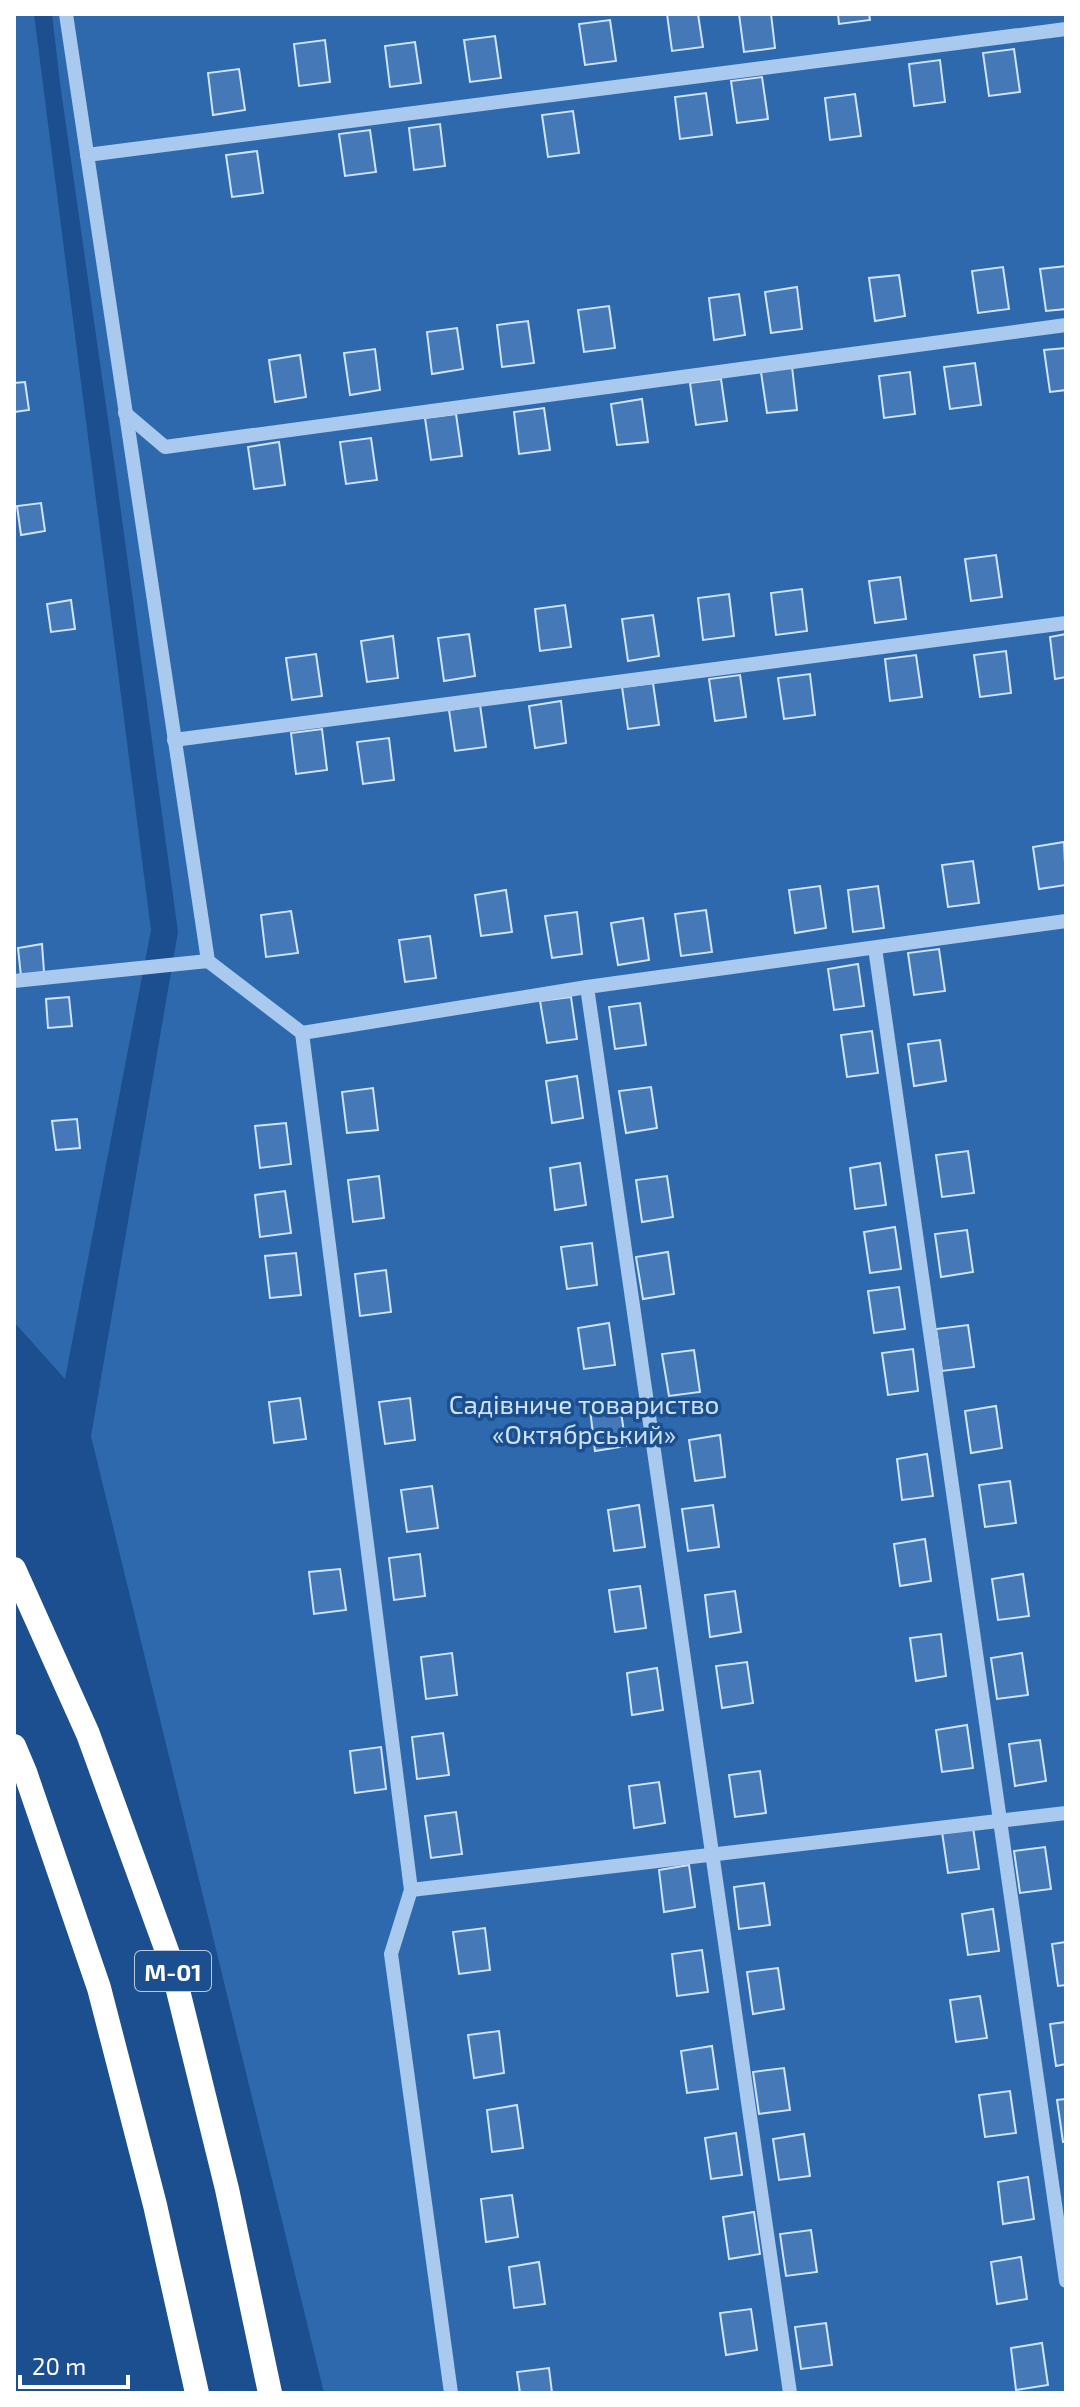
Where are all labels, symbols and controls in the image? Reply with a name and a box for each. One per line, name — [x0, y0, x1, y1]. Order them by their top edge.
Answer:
park label: Садівниче товариство «Октябрський» — [449, 1388, 719, 1449]
road number: М-01 — [135, 1951, 211, 1991]
scale bar — [20, 2339, 128, 2389]
text: 20 m — [32, 2351, 86, 2380]

